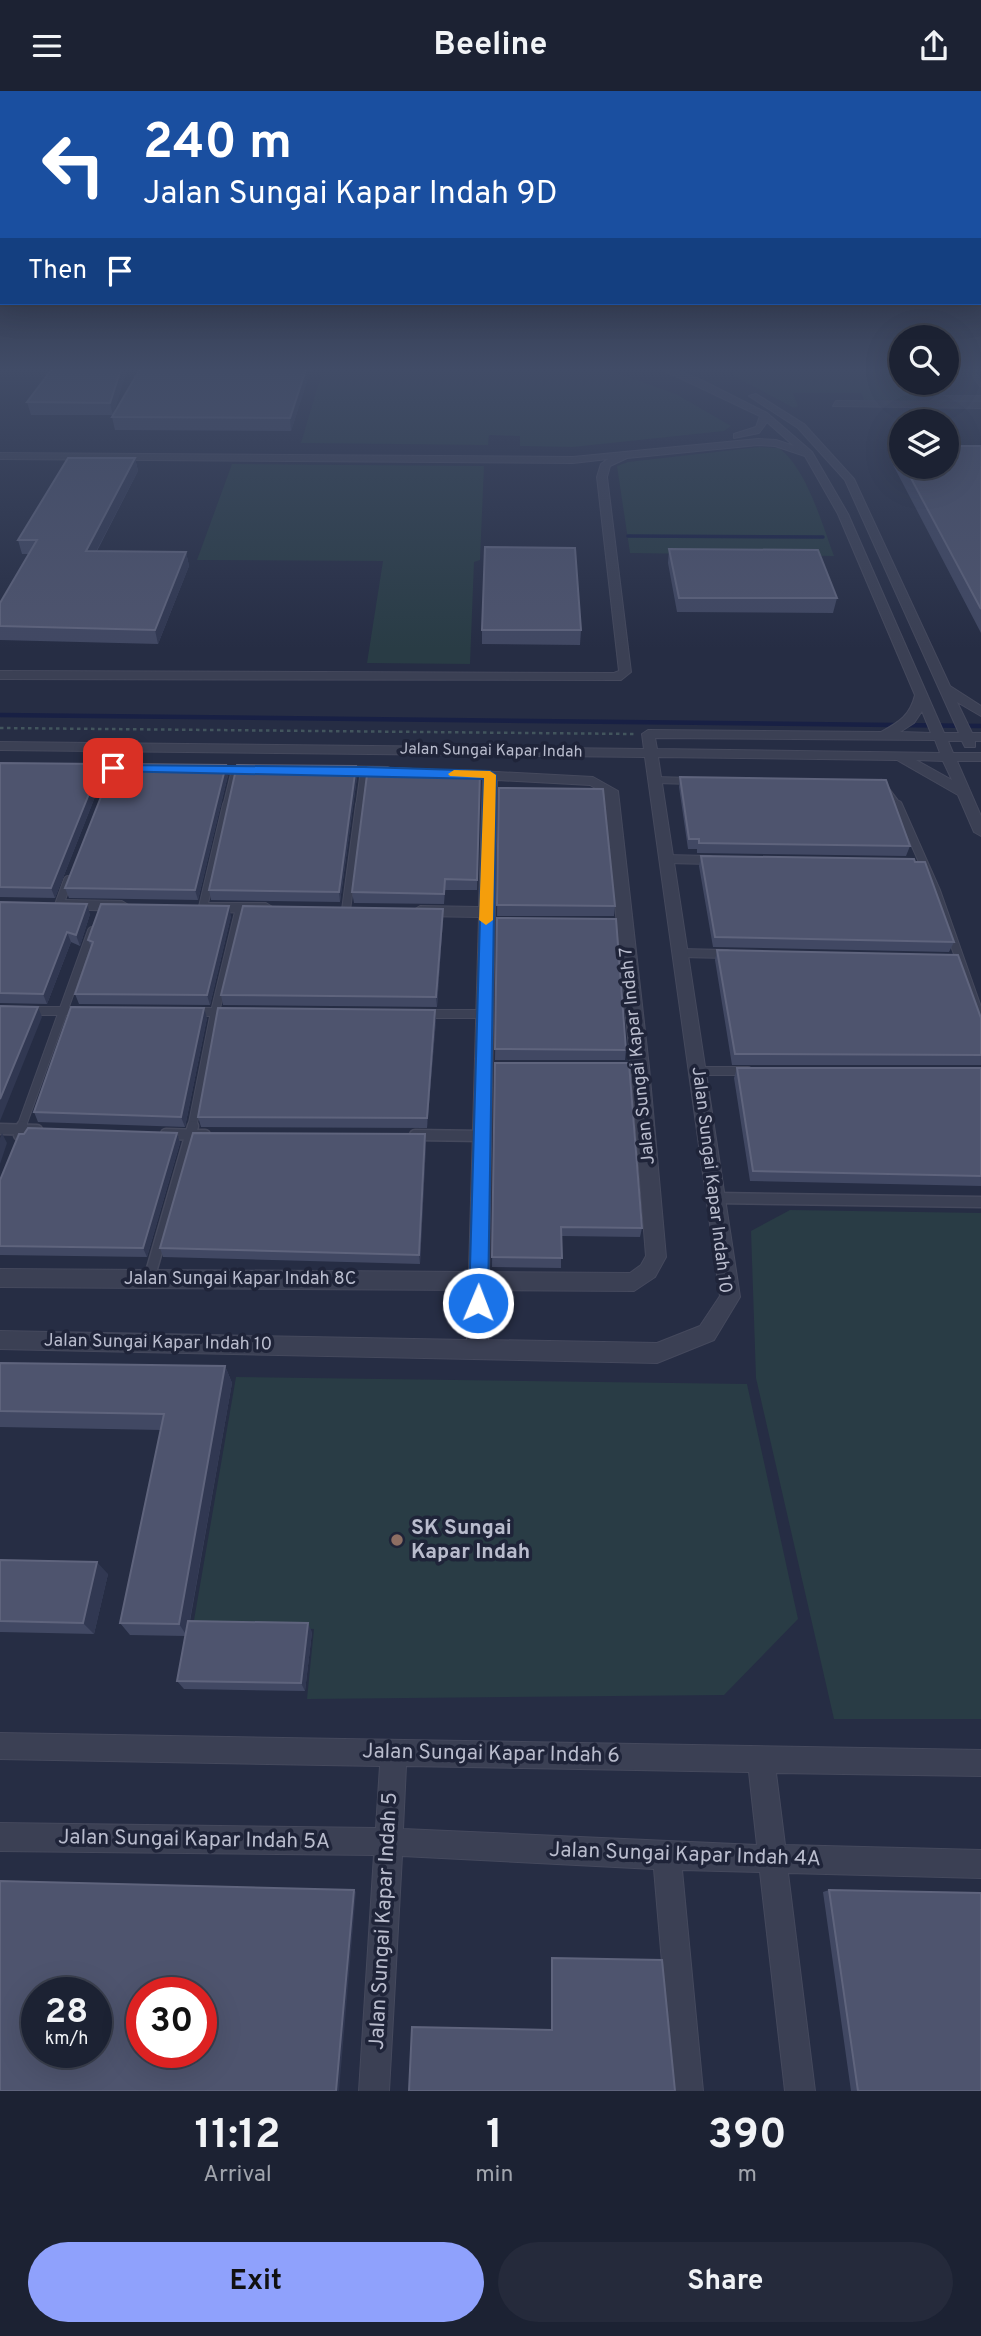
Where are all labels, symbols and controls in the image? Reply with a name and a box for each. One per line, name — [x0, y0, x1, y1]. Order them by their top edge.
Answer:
text: Beeline — [434, 26, 547, 66]
icon: menu — [28, 27, 66, 65]
icon: share — [915, 27, 953, 65]
text: 240 m — [143, 114, 292, 176]
icon: left — [28, 119, 119, 210]
text: Jalan Sungai Kapar Indah 9D — [143, 175, 558, 215]
icon: arrive — [101, 252, 139, 290]
text: Then — [28, 255, 87, 288]
map controls — [889, 325, 959, 479]
button: search — [889, 325, 959, 395]
button: layers — [889, 409, 959, 479]
pin — [83, 738, 143, 798]
street label: Jalan Sungai Kapar Indah — [399, 739, 583, 763]
icon: arrive — [94, 749, 132, 787]
street label: Jalan Sungai Kapar Indah 7 — [615, 946, 661, 1166]
street label: Jalan Sungai Kapar Indah 10 — [686, 1065, 736, 1295]
position arrow — [441, 1266, 515, 1340]
street label: Jalan Sungai Kapar Indah 8C — [124, 1268, 356, 1291]
street label: Jalan Sungai Kapar Indah 10 — [44, 1330, 272, 1356]
place label: SK Sungai Kapar Indah — [411, 1515, 530, 1566]
marker: SK Sungai Kapar Indah — [389, 1532, 405, 1548]
street label: Jalan Sungai Kapar Indah 6 — [362, 1738, 620, 1770]
street label: Jalan Sungai Kapar Indah 5 — [364, 1791, 404, 2051]
street label: Jalan Sungai Kapar Indah 5A — [58, 1824, 330, 1856]
street label: Jalan Sungai Kapar Indah 4A — [549, 1837, 821, 1873]
speed limit sign: 30 — [126, 1977, 217, 2068]
text: 28 — [45, 1991, 88, 2035]
text: km/h — [45, 2028, 88, 2051]
text: 11:12 — [194, 2110, 281, 2163]
text: 1 — [486, 2110, 503, 2163]
text: 390 — [708, 2110, 787, 2163]
text: Arrival — [203, 2161, 272, 2190]
text: min — [475, 2161, 513, 2190]
text: m — [737, 2161, 757, 2190]
button: Exit — [28, 2242, 484, 2322]
button: Share — [498, 2242, 953, 2322]

